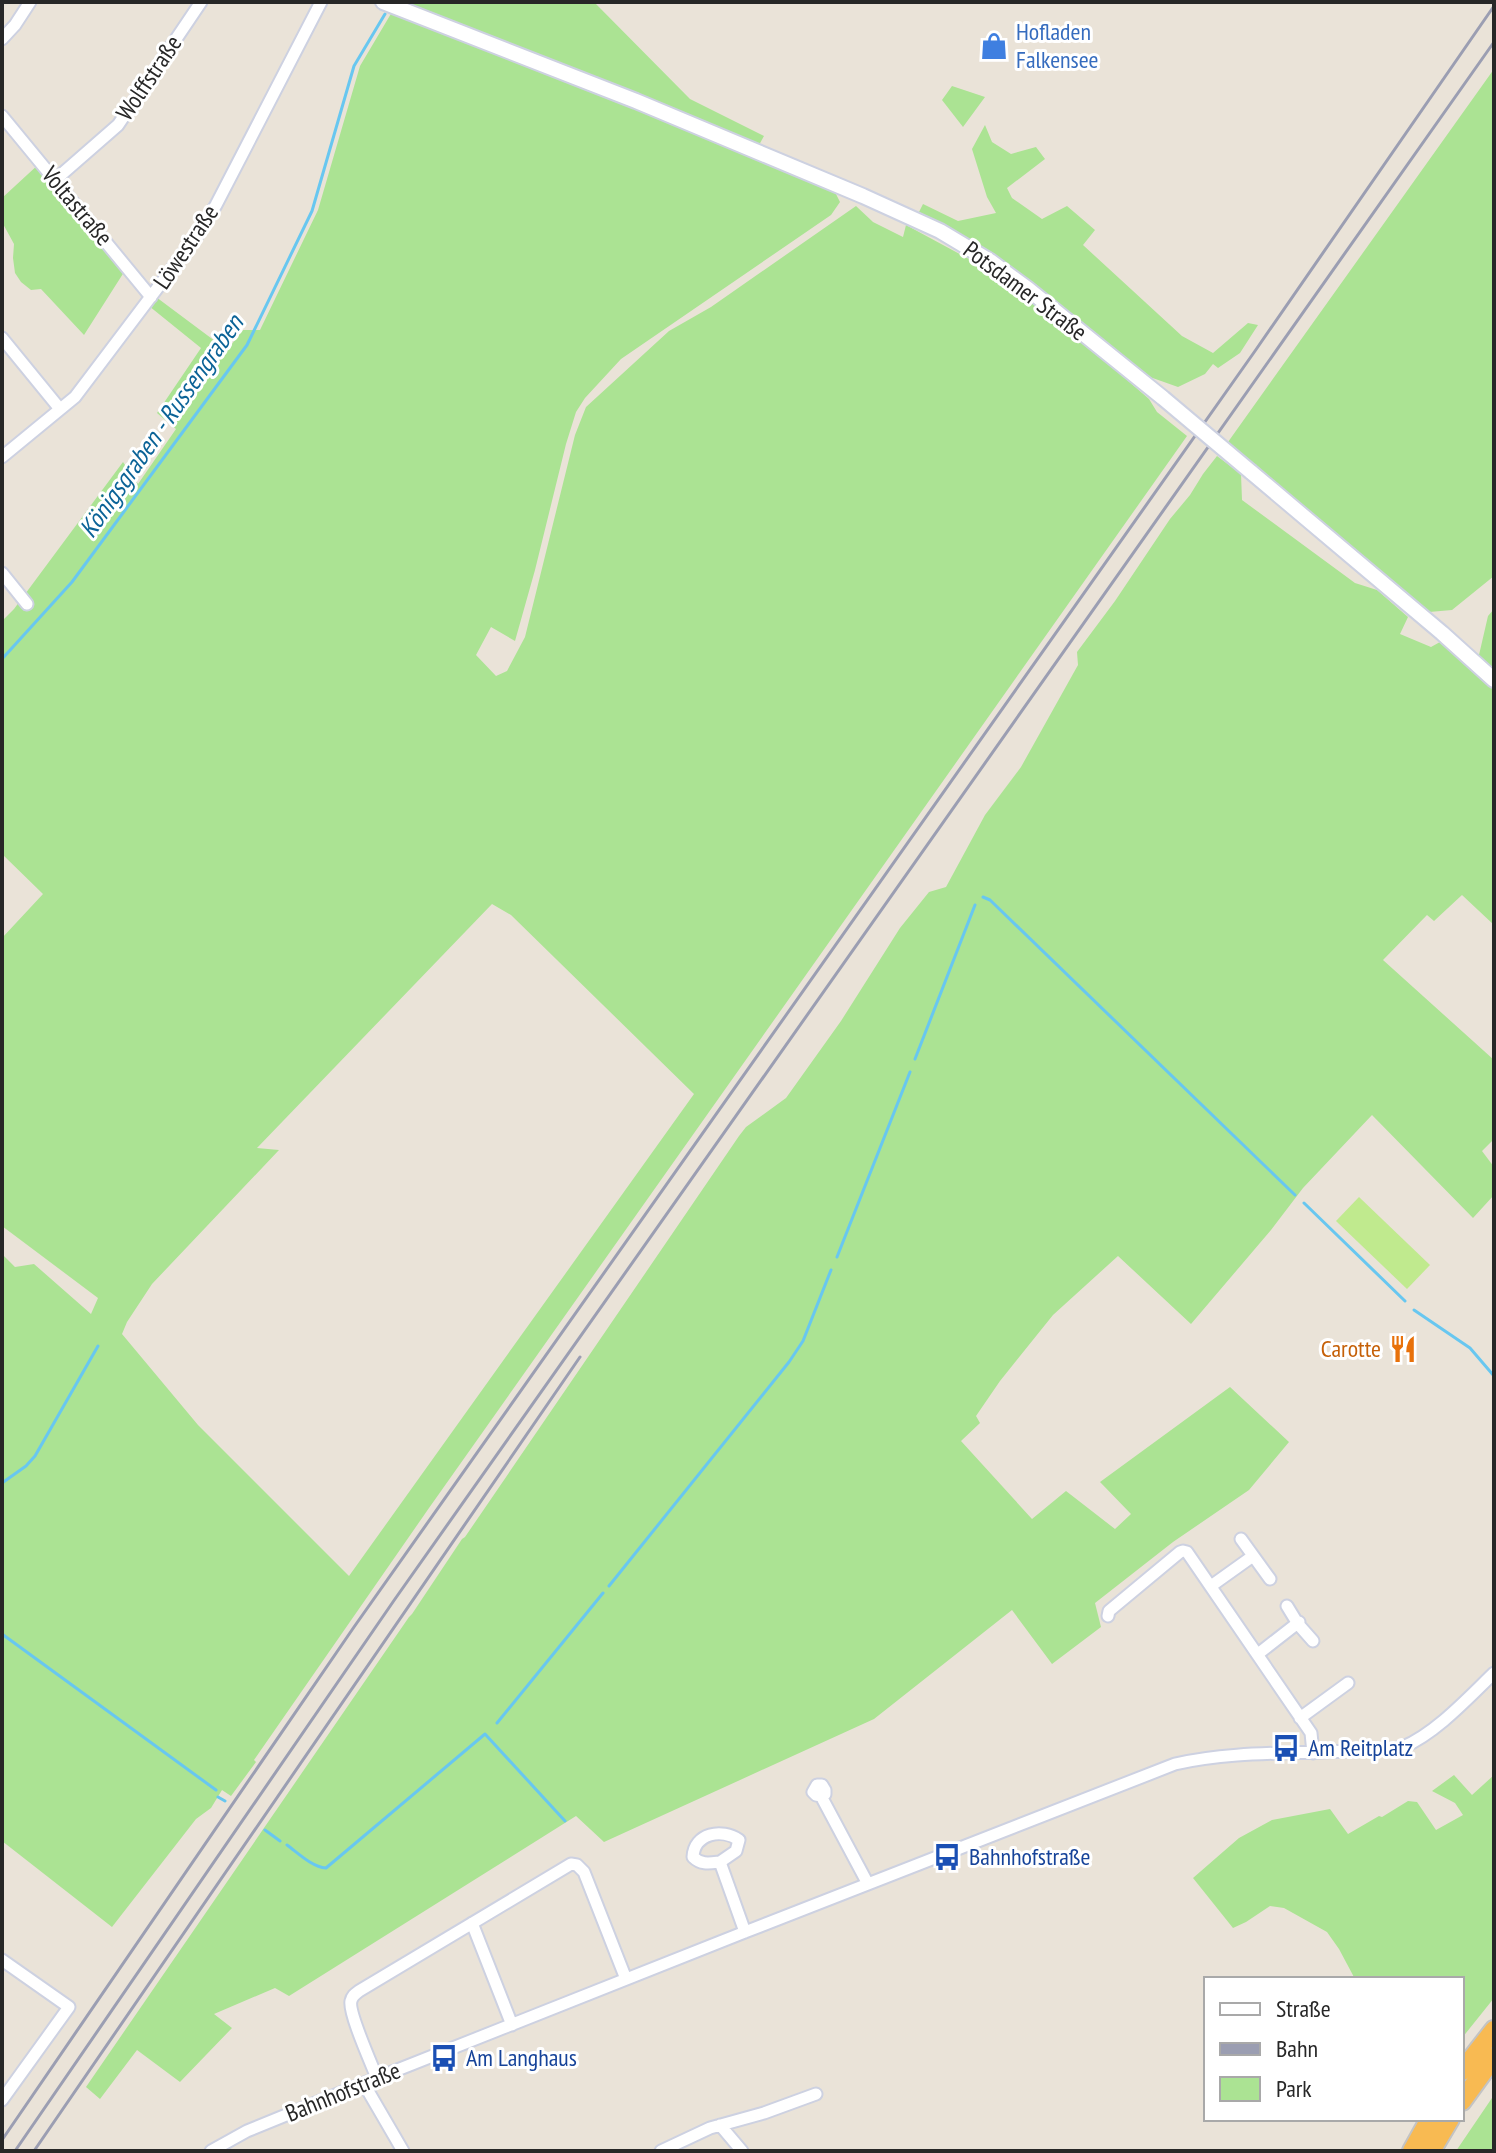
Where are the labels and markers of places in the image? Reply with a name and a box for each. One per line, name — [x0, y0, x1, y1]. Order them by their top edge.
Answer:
place label: Hofladen Falkensee — [1016, 16, 1098, 75]
shop icon: Hofladen Falkensee — [979, 31, 1009, 61]
place label: Carotte — [1321, 1333, 1381, 1364]
restaurant icon: Carotte — [1388, 1334, 1418, 1364]
place label: Am Reitplatz — [1308, 1732, 1413, 1763]
bus stop icon: Am Reitplatz — [1271, 1733, 1301, 1763]
place label: Bahnhofstraße — [969, 1841, 1090, 1872]
bus stop icon: Bahnhofstraße — [932, 1842, 962, 1872]
place label: Am Langhaus — [466, 2042, 577, 2073]
bus stop icon: Am Langhaus — [429, 2043, 459, 2073]

